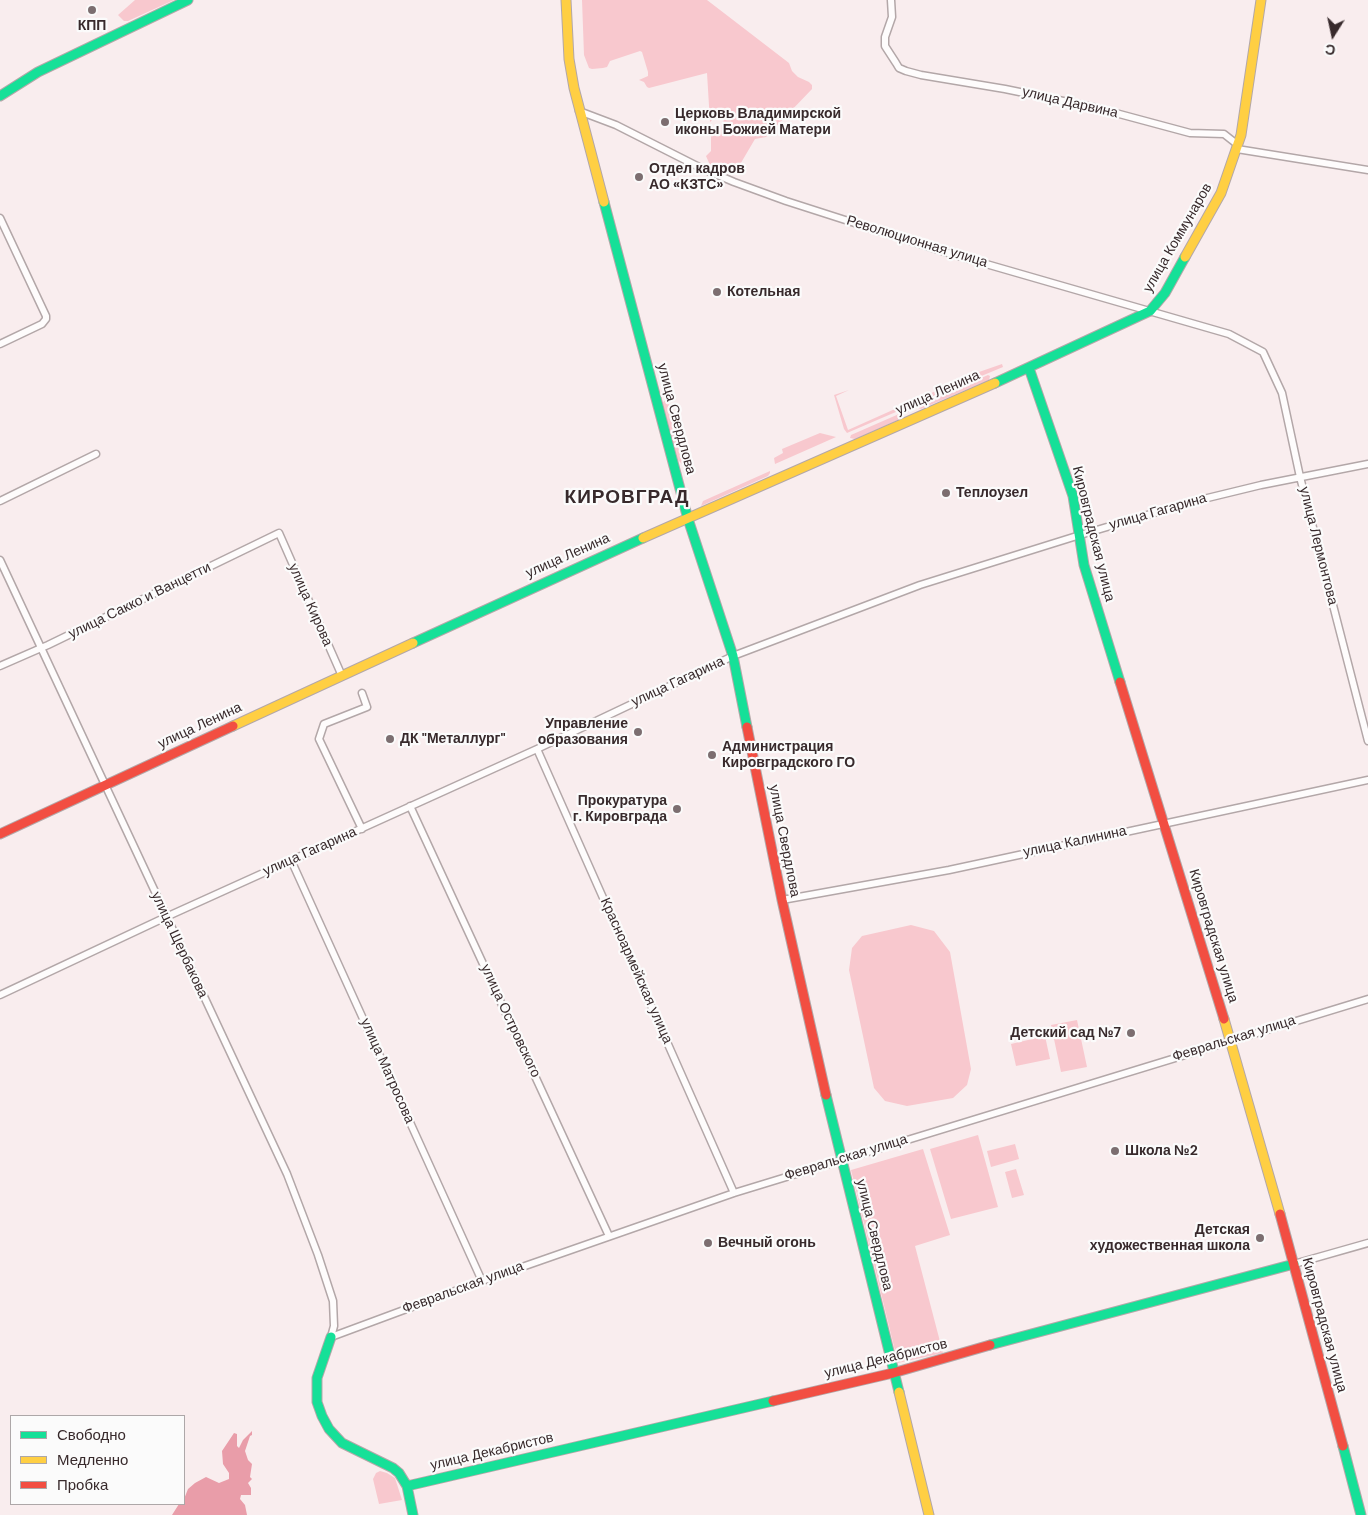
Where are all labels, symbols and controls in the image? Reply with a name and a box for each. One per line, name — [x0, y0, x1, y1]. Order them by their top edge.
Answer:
marker: КПП — [86, 4, 98, 16]
north arrow — [1308, 10, 1358, 60]
place label: КПП — [78, 18, 106, 34]
text: С — [1324, 40, 1337, 60]
street label: улица Дарвина — [1020, 84, 1120, 122]
place label: Церковь Владимирской иконы Божией Матери — [675, 106, 841, 138]
marker: Церковь Владимирской иконы Божией Матери — [659, 116, 671, 128]
place label: Отдел кадров АО «КЗТС» — [649, 161, 745, 193]
marker: Отдел кадров АО «КЗТС» — [633, 171, 645, 183]
street label: улица Коммунаров — [1140, 181, 1216, 295]
street label: Революционная улица — [844, 213, 990, 271]
place label: Котельная — [727, 284, 800, 300]
marker: Котельная — [711, 286, 723, 298]
street label: улица Свердлова — [653, 362, 699, 476]
street label: улица Ленина — [893, 367, 983, 419]
street label: Кировградская улица — [1068, 465, 1118, 603]
place label: Теплоузел — [956, 485, 1028, 501]
street label: улица Лермонтова — [1295, 485, 1341, 607]
district label: КИРОВГРАД — [563, 487, 691, 509]
marker: Теплоузел — [940, 487, 952, 499]
street label: улица Гагарина — [1107, 490, 1209, 534]
street label: улица Ленина — [523, 530, 613, 582]
street label: улица Сакко и Ванцетти — [66, 559, 214, 643]
street label: улица Кирова — [284, 561, 336, 649]
street label: улица Гагарина — [629, 653, 727, 711]
street label: улица Ленина — [156, 699, 244, 753]
place label: Управление образования — [538, 716, 628, 749]
marker: Управление образования — [632, 726, 644, 738]
place label: ДК "Металлург" — [400, 731, 506, 747]
marker: ДК "Металлург" — [384, 733, 396, 745]
place label: Администрация Кировградского ГО — [722, 739, 855, 772]
marker: Администрация Кировградского ГО — [706, 749, 718, 761]
street label: улица Свердлова — [765, 783, 803, 899]
place label: Прокуратура г. Кировграда — [573, 793, 667, 826]
marker: Прокуратура г. Кировграда — [671, 803, 683, 815]
street label: улица Калинина — [1022, 823, 1128, 861]
street label: улица Гагарина — [261, 824, 359, 880]
street label: Кировградская улица — [1185, 867, 1241, 1005]
street label: улица Щербакова — [147, 889, 211, 1001]
street label: Красноармейская улица — [596, 895, 676, 1047]
street label: улица Островского — [476, 962, 544, 1080]
street label: Февральская улица — [1170, 1012, 1298, 1066]
street label: улица Матросова — [356, 1016, 418, 1126]
place label: Детский сад №7 — [1010, 1025, 1121, 1041]
marker: Детский сад №7 — [1125, 1027, 1137, 1039]
street label: Февральская улица — [782, 1131, 910, 1185]
place label: Школа №2 — [1125, 1143, 1198, 1159]
marker: Школа №2 — [1109, 1145, 1121, 1157]
street label: улица Свердлова — [852, 1178, 896, 1292]
place label: Детская художественная школа — [1090, 1222, 1250, 1254]
marker: Детская художественная школа — [1254, 1232, 1266, 1244]
place label: Вечный огонь — [718, 1235, 816, 1251]
marker: Вечный огонь — [702, 1237, 714, 1249]
street label: Кировградская улица — [1298, 1256, 1350, 1394]
street label: Февральская улица — [400, 1258, 526, 1318]
street label: улица Декабристов — [823, 1336, 949, 1382]
legend — [10, 1415, 185, 1505]
text: Свободно — [57, 1425, 126, 1445]
street label: улица Декабристов — [429, 1430, 555, 1474]
text: Медленно — [57, 1450, 128, 1470]
text: Пробка — [57, 1475, 108, 1495]

